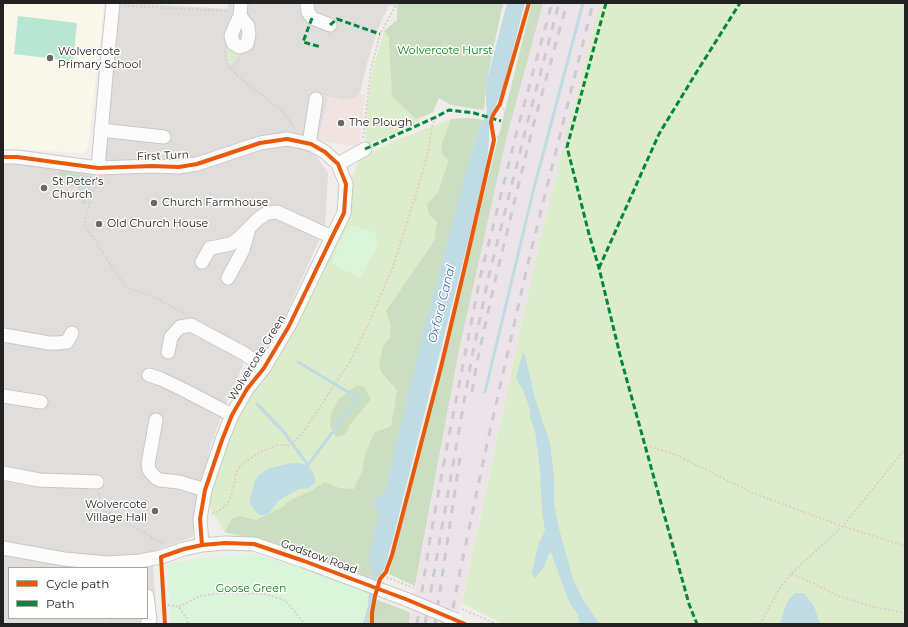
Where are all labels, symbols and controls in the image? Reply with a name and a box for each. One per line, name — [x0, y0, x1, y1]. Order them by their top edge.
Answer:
park label: Wolvercote Hurst — [397, 44, 493, 58]
place label: Wolvercote Primary School — [58, 45, 141, 71]
marker: Wolvercote Primary School — [45, 53, 55, 63]
place label: The Plough — [349, 116, 412, 130]
marker: The Plough — [336, 118, 346, 128]
street label: First Turn — [137, 148, 189, 164]
place label: St Peter's Church — [52, 175, 103, 201]
marker: St Peter's Church — [39, 183, 49, 193]
place label: Church Farmhouse — [162, 196, 268, 210]
marker: Church Farmhouse — [149, 198, 159, 208]
place label: Old Church House — [107, 217, 208, 231]
marker: Old Church House — [94, 219, 104, 229]
water label: Oxford Canal — [425, 264, 459, 344]
street label: Wolvercote Green — [225, 313, 289, 403]
place label: Wolvercote Village Hall — [85, 498, 147, 524]
marker: Wolvercote Village Hall — [150, 506, 160, 516]
street label: Godstow Road — [279, 537, 359, 577]
legend — [8, 567, 148, 619]
text: Cycle path — [46, 576, 109, 591]
park label: Goose Green — [216, 582, 286, 596]
text: Path — [46, 596, 75, 611]

